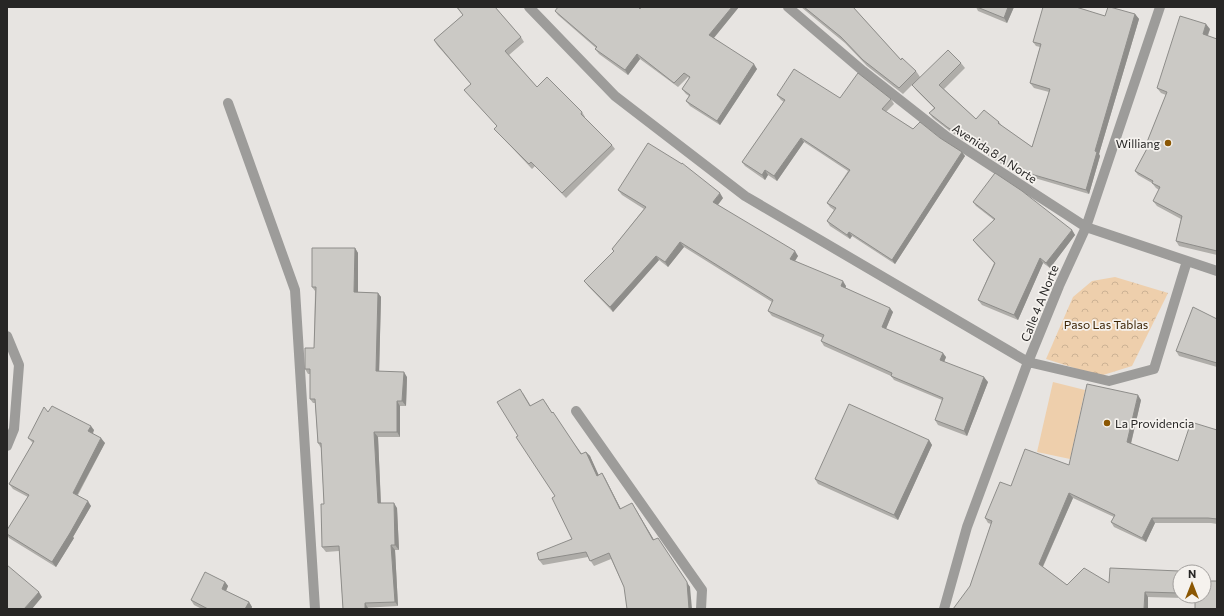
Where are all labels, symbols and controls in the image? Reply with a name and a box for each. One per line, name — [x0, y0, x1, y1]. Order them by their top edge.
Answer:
street label: Avenida 8 A Norte — [950, 120, 1040, 186]
place label: Williang — [1116, 136, 1160, 150]
marker: Williang — [1163, 138, 1173, 148]
street label: Calle 4 A Norte — [1017, 263, 1061, 343]
park label: Paso Las Tablas — [1064, 317, 1148, 331]
place label: La Providencia — [1115, 416, 1194, 430]
marker: La Providencia — [1102, 418, 1112, 428]
north arrow — [1172, 564, 1212, 604]
text: N — [1188, 567, 1196, 580]

